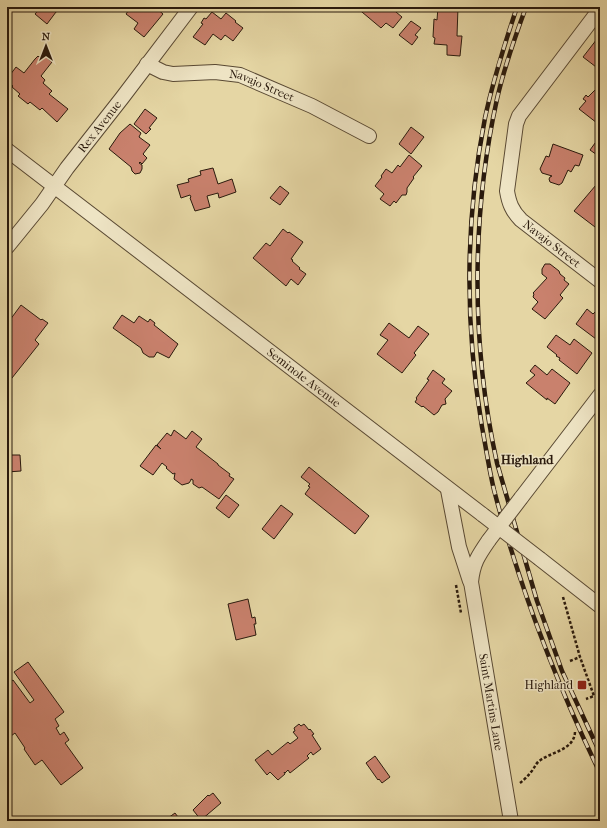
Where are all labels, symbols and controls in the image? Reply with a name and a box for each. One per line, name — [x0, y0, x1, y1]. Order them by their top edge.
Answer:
north arrow — [26, 26, 66, 66]
text: N — [42, 30, 51, 43]
street label: Navajo Street — [228, 67, 297, 105]
street label: Rex Avenue — [75, 98, 124, 155]
street label: Navajo Street — [520, 217, 584, 271]
street label: Seminole Avenue — [264, 345, 343, 410]
district label: Highland — [501, 452, 554, 468]
street label: Saint Martins Lane — [476, 652, 506, 752]
place label: Highland — [525, 678, 573, 692]
marker: Highland — [576, 679, 588, 691]

